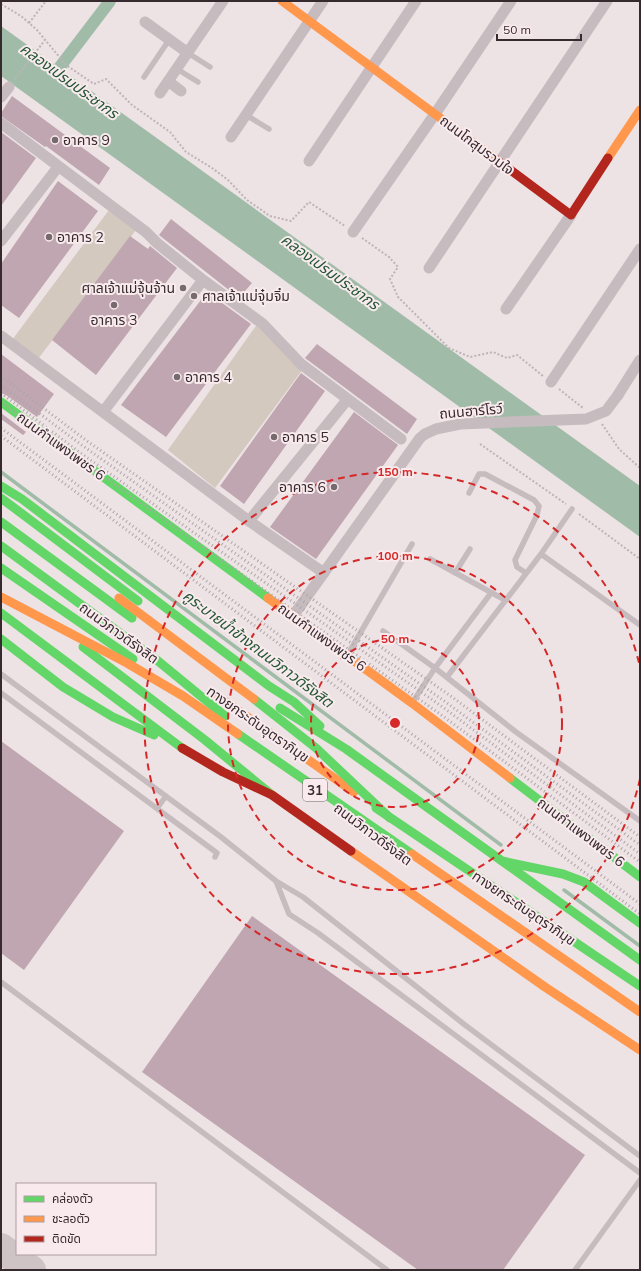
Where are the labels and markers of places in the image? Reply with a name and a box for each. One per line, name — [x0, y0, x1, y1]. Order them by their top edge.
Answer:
place label: อาคาร 9 — [63, 131, 110, 149]
marker: อาคาร 9 — [50, 135, 60, 145]
place label: อาคาร 2 — [57, 228, 104, 246]
marker: อาคาร 2 — [44, 232, 54, 242]
place label: ศาลเจ้าแม่จุ้นจ้าน — [81, 279, 175, 297]
marker: ศาลเจ้าแม่จุ้นจ้าน — [178, 283, 188, 293]
place label: ศาลเจ้าแม่จุ๋มจิ๋ม — [202, 287, 290, 305]
marker: ศาลเจ้าแม่จุ๋มจิ๋ม — [189, 291, 199, 301]
marker: อาคาร 3 — [109, 300, 119, 310]
place label: อาคาร 3 — [91, 311, 137, 329]
place label: อาคาร 4 — [185, 368, 232, 386]
marker: อาคาร 4 — [172, 372, 182, 382]
place label: อาคาร 5 — [282, 428, 329, 446]
marker: อาคาร 5 — [269, 432, 279, 442]
place label: อาคาร 6 — [279, 478, 326, 496]
marker: อาคาร 6 — [329, 482, 339, 492]
centre of rings — [388, 716, 402, 730]

